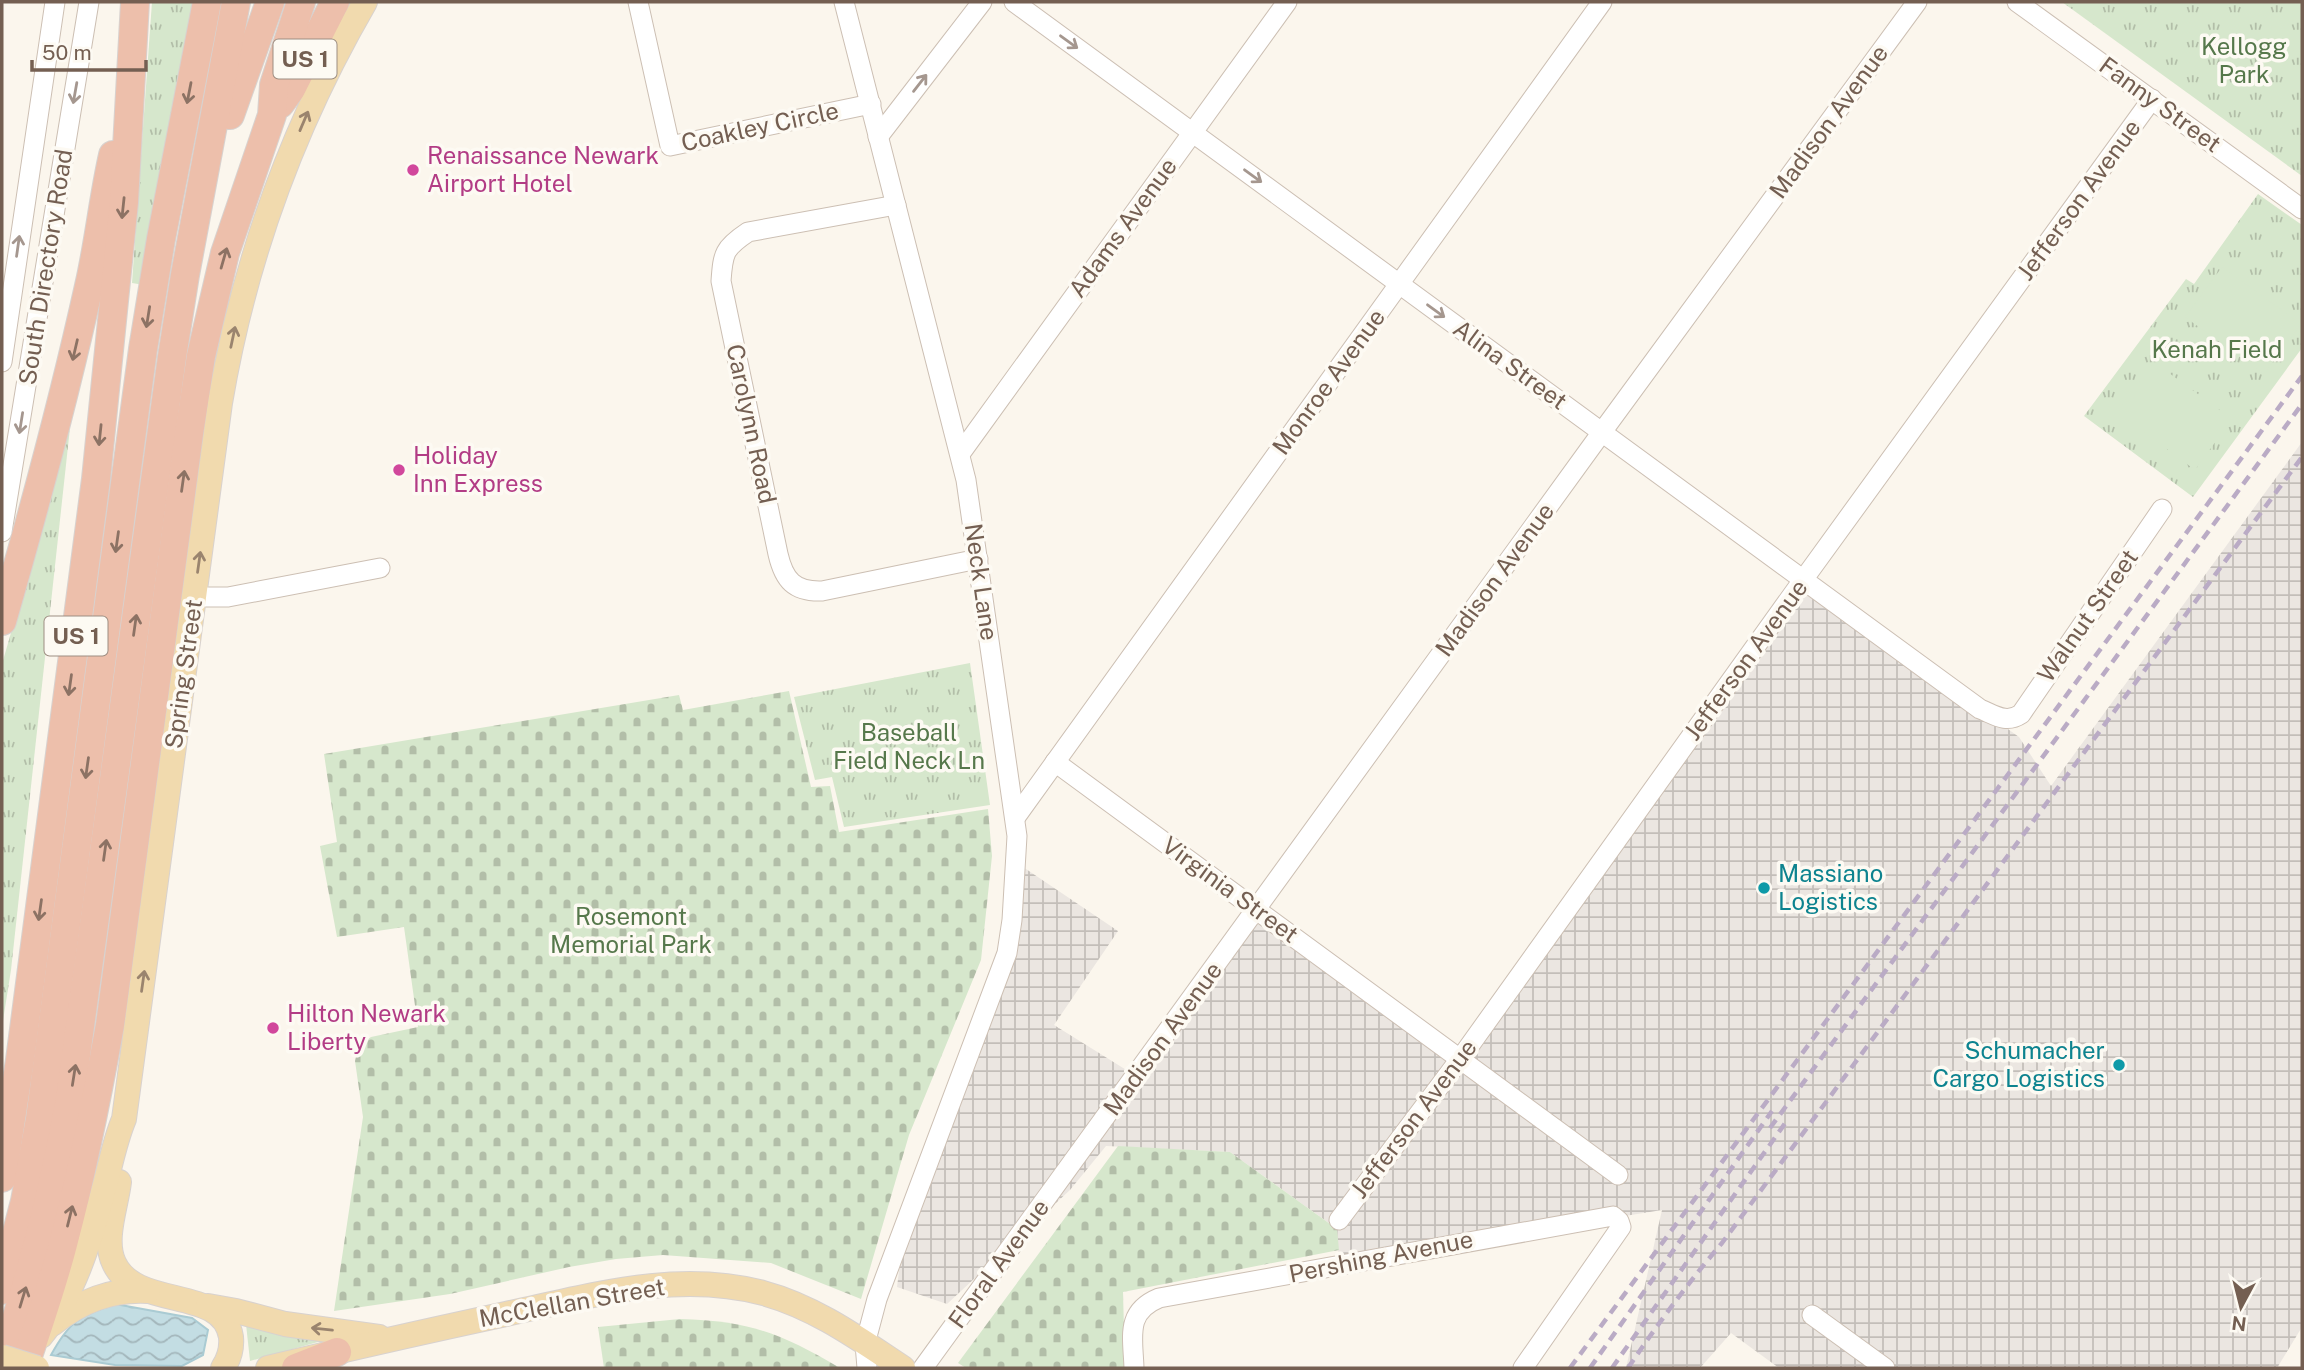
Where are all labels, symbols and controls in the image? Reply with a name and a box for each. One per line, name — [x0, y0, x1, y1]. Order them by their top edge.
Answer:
scale bar — [32, 28, 145, 72]
park label: Kellogg Park — [2201, 32, 2287, 88]
one-way arrow — [1059, 35, 1078, 49]
street label: Madison Avenue — [1763, 39, 1893, 204]
text: 50 m — [42, 40, 92, 65]
road number: US 1 — [274, 40, 336, 78]
street label: Fanny Street — [2094, 51, 2227, 158]
one-way arrow — [912, 74, 927, 92]
one-way arrow — [68, 81, 81, 104]
one-way arrow — [182, 81, 195, 104]
street label: Coakley Circle — [678, 96, 841, 156]
one-way arrow — [298, 111, 311, 132]
street label: Jefferson Avenue — [2011, 114, 2146, 285]
place label: Renaissance Newark Airport Hotel — [427, 141, 659, 197]
street label: South Directory Road — [13, 147, 77, 387]
street label: Adams Avenue — [1062, 152, 1182, 302]
marker: Renaissance Newark Airport Hotel — [405, 162, 421, 178]
one-way arrow — [1243, 169, 1262, 184]
one-way arrow — [116, 197, 129, 219]
one-way arrow — [12, 235, 25, 258]
one-way arrow — [219, 247, 232, 269]
street label: Monroe Avenue — [1266, 303, 1390, 460]
one-way arrow — [1426, 304, 1445, 318]
one-way arrow — [141, 305, 154, 328]
street label: Alina Street — [1448, 314, 1573, 415]
one-way arrow — [226, 326, 240, 349]
park label: Kenah Field — [2152, 335, 2282, 363]
one-way arrow — [68, 338, 81, 361]
street label: Carolynn Road — [721, 341, 783, 506]
one-way arrow — [14, 411, 27, 434]
one-way arrow — [94, 423, 107, 446]
place label: Holiday Inn Express — [413, 441, 543, 497]
marker: Holiday Inn Express — [391, 462, 407, 478]
one-way arrow — [176, 470, 189, 493]
street label: Madison Avenue — [1429, 497, 1559, 662]
street label: Neck Lane — [960, 522, 1004, 642]
one-way arrow — [111, 530, 124, 553]
street label: Walnut Street — [2031, 544, 2143, 687]
one-way arrow — [193, 551, 206, 574]
street label: Jefferson Avenue — [1678, 574, 1813, 745]
street label: Spring Street — [159, 597, 207, 750]
one-way arrow — [129, 614, 142, 636]
road number: US 1 — [44, 616, 108, 656]
one-way arrow — [63, 673, 76, 696]
park label: Baseball Field Neck Ln — [833, 718, 985, 774]
one-way arrow — [81, 756, 94, 778]
street label: Virginia Street — [1157, 830, 1304, 948]
one-way arrow — [99, 839, 112, 862]
place label: Massiano Logistics — [1778, 859, 1883, 915]
marker: Massiano Logistics — [1756, 880, 1772, 896]
one-way arrow — [33, 899, 46, 921]
park label: Rosemont Memorial Park — [550, 902, 712, 958]
street label: Madison Avenue — [1097, 956, 1227, 1121]
one-way arrow — [136, 971, 149, 993]
place label: Hilton Newark Liberty — [287, 999, 446, 1055]
marker: Hilton Newark Liberty — [265, 1020, 281, 1036]
street label: Jefferson Avenue — [1344, 1034, 1482, 1203]
place label: Schumacher Cargo Logistics — [1933, 1036, 2105, 1092]
marker: Schumacher Cargo Logistics — [2111, 1057, 2127, 1073]
one-way arrow — [68, 1065, 81, 1087]
street label: Floral Avenue — [942, 1194, 1054, 1333]
one-way arrow — [64, 1205, 77, 1228]
street label: Pershing Avenue — [1286, 1224, 1475, 1288]
street label: McClellan Street — [477, 1272, 667, 1332]
north arrow — [2206, 1272, 2276, 1342]
one-way arrow — [18, 1286, 31, 1308]
text: N — [2230, 1312, 2248, 1336]
one-way arrow — [312, 1322, 334, 1335]

